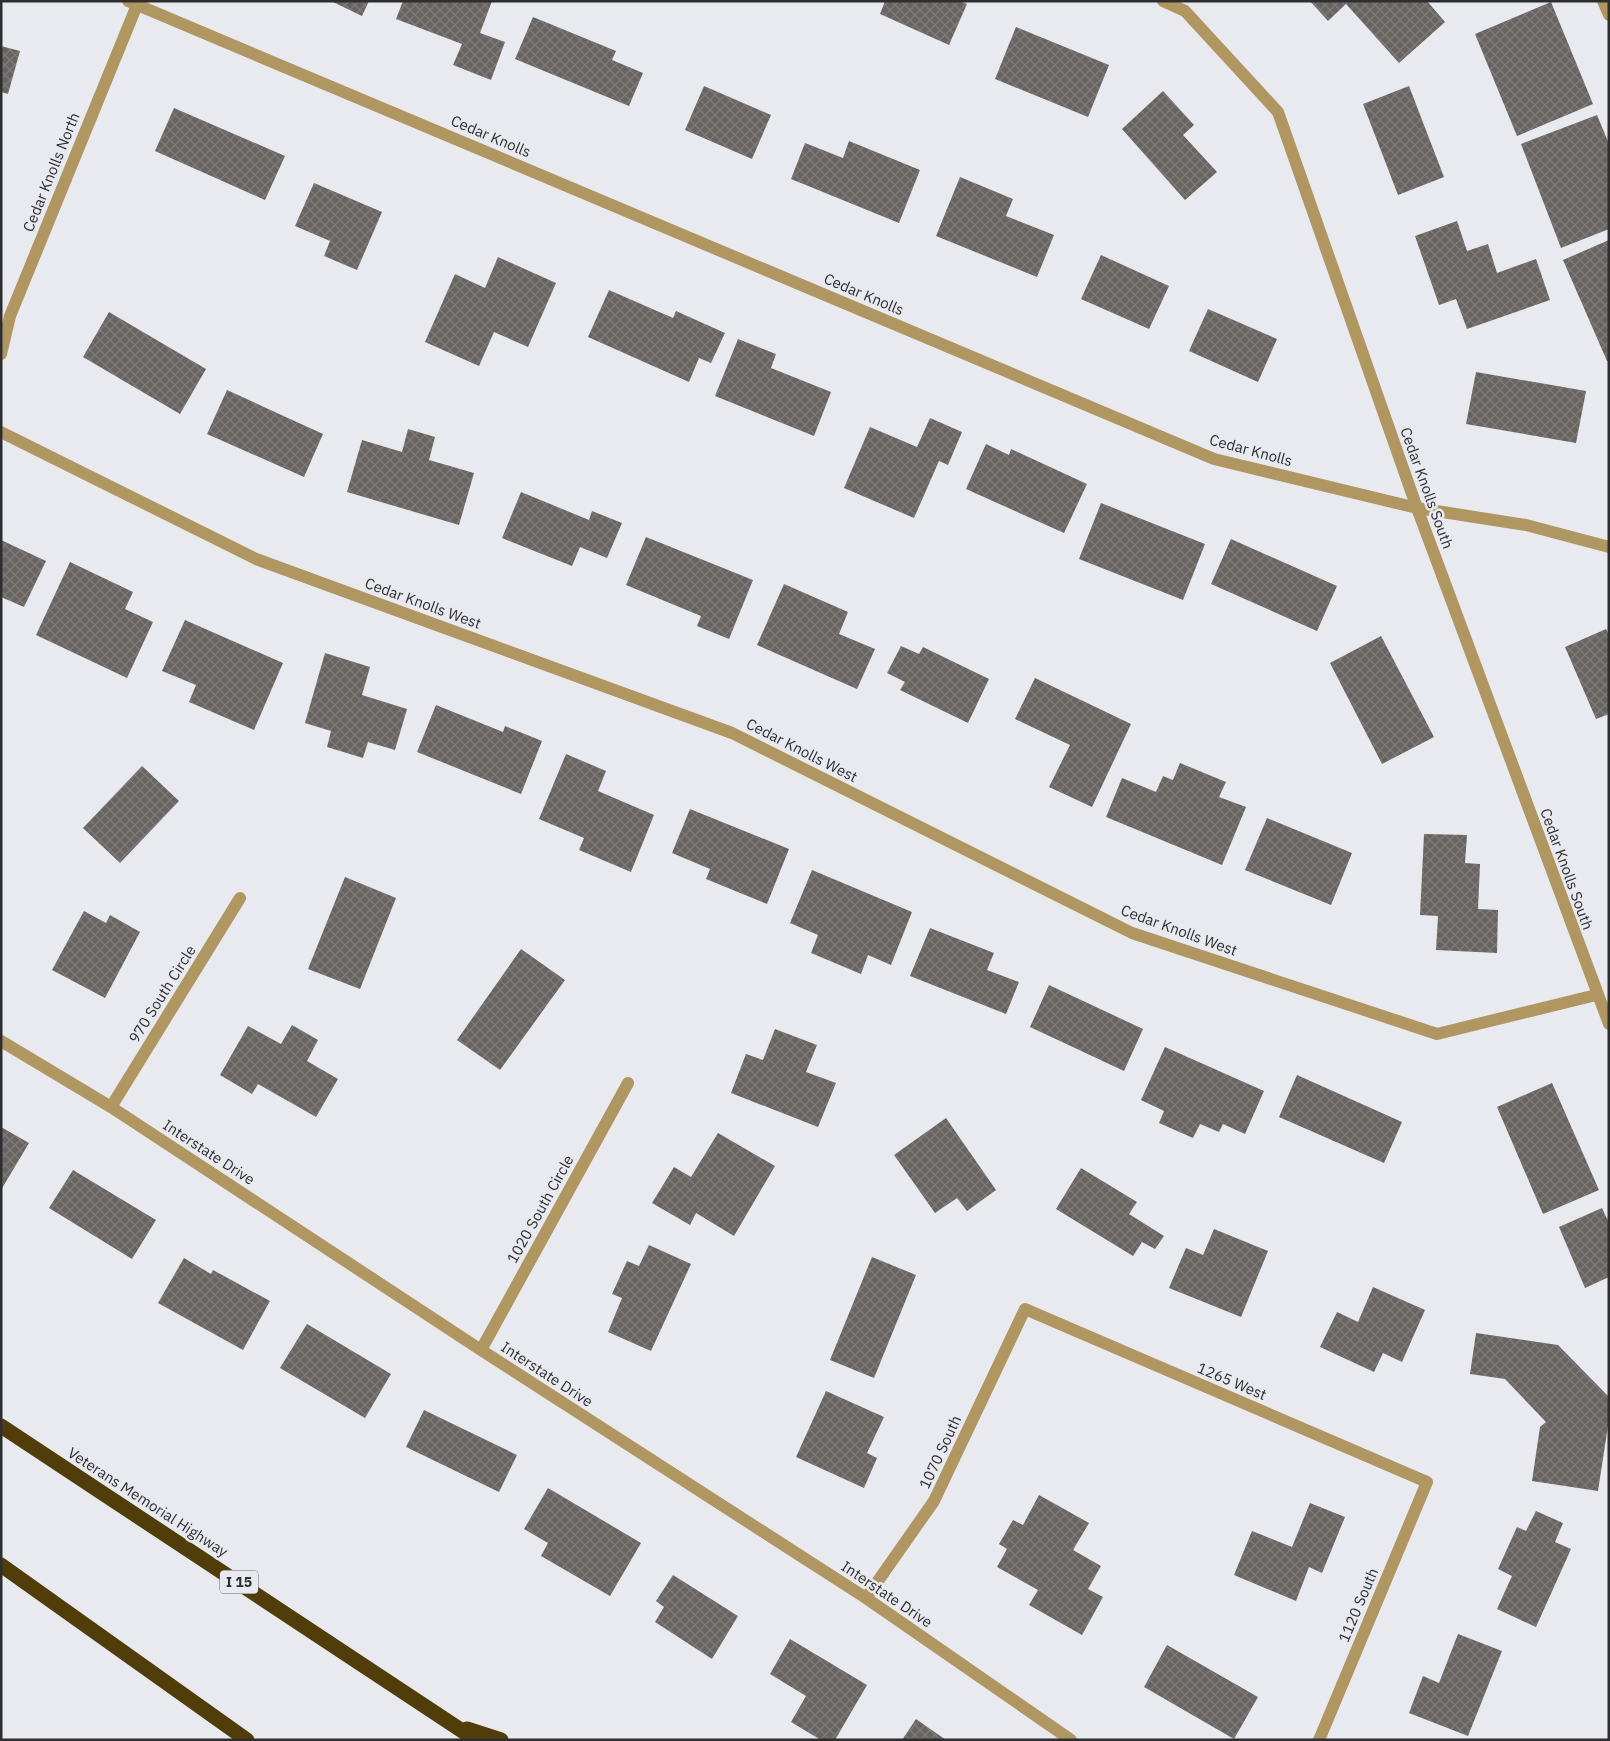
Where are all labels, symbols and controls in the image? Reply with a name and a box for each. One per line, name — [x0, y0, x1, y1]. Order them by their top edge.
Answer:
street label: Cedar Knolls North — [18, 110, 84, 234]
street label: Cedar Knolls — [448, 111, 534, 161]
street label: Cedar Knolls — [821, 269, 907, 319]
street label: Cedar Knolls South — [1396, 425, 1458, 551]
street label: Cedar Knolls — [1207, 430, 1295, 470]
street label: Cedar Knolls West — [362, 573, 484, 633]
street label: Cedar Knolls West — [743, 714, 861, 786]
street label: Cedar Knolls South — [1536, 806, 1598, 932]
street label: Cedar Knolls West — [1118, 900, 1240, 960]
street label: 970 South Circle — [124, 942, 200, 1046]
street label: Interstate Drive — [159, 1115, 259, 1189]
street label: 1020 South Circle — [502, 1152, 578, 1266]
street label: Interstate Drive — [497, 1337, 597, 1411]
street label: 1265 West — [1195, 1358, 1269, 1404]
street label: 1070 South — [915, 1412, 965, 1492]
street label: Veterans Memorial Highway — [64, 1443, 232, 1561]
street label: Interstate Drive — [838, 1557, 936, 1631]
street label: 1120 South — [1334, 1565, 1382, 1645]
road number: I 15 — [220, 1570, 258, 1594]

